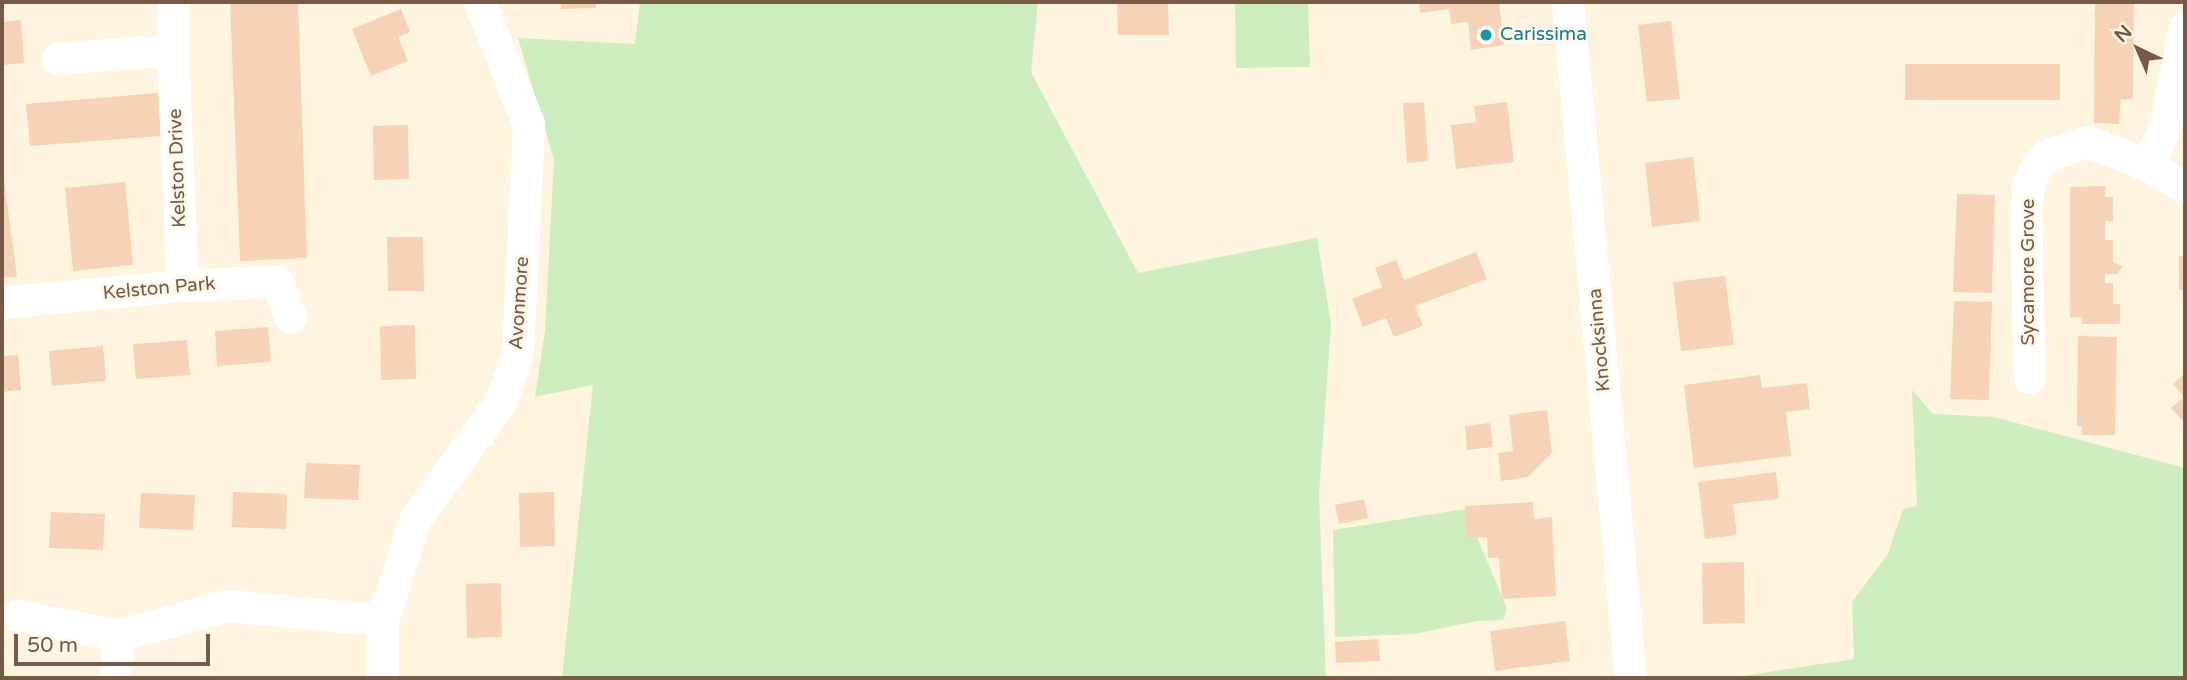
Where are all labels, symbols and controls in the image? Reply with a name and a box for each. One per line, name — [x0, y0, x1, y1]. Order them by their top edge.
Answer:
north arrow — [2103, 14, 2173, 84]
text: N — [2110, 21, 2137, 47]
place label: Carissima — [1500, 24, 1587, 46]
marker: Carissima — [1478, 27, 1494, 43]
street label: Kelston Drive — [165, 108, 191, 228]
street label: Sycamore Grove — [2018, 198, 2040, 346]
street label: Avonmore — [505, 256, 535, 350]
street label: Kelston Park — [102, 273, 216, 305]
street label: Knocksinna — [1584, 287, 1616, 393]
scale bar — [18, 620, 214, 664]
text: 50 m — [27, 633, 78, 658]

